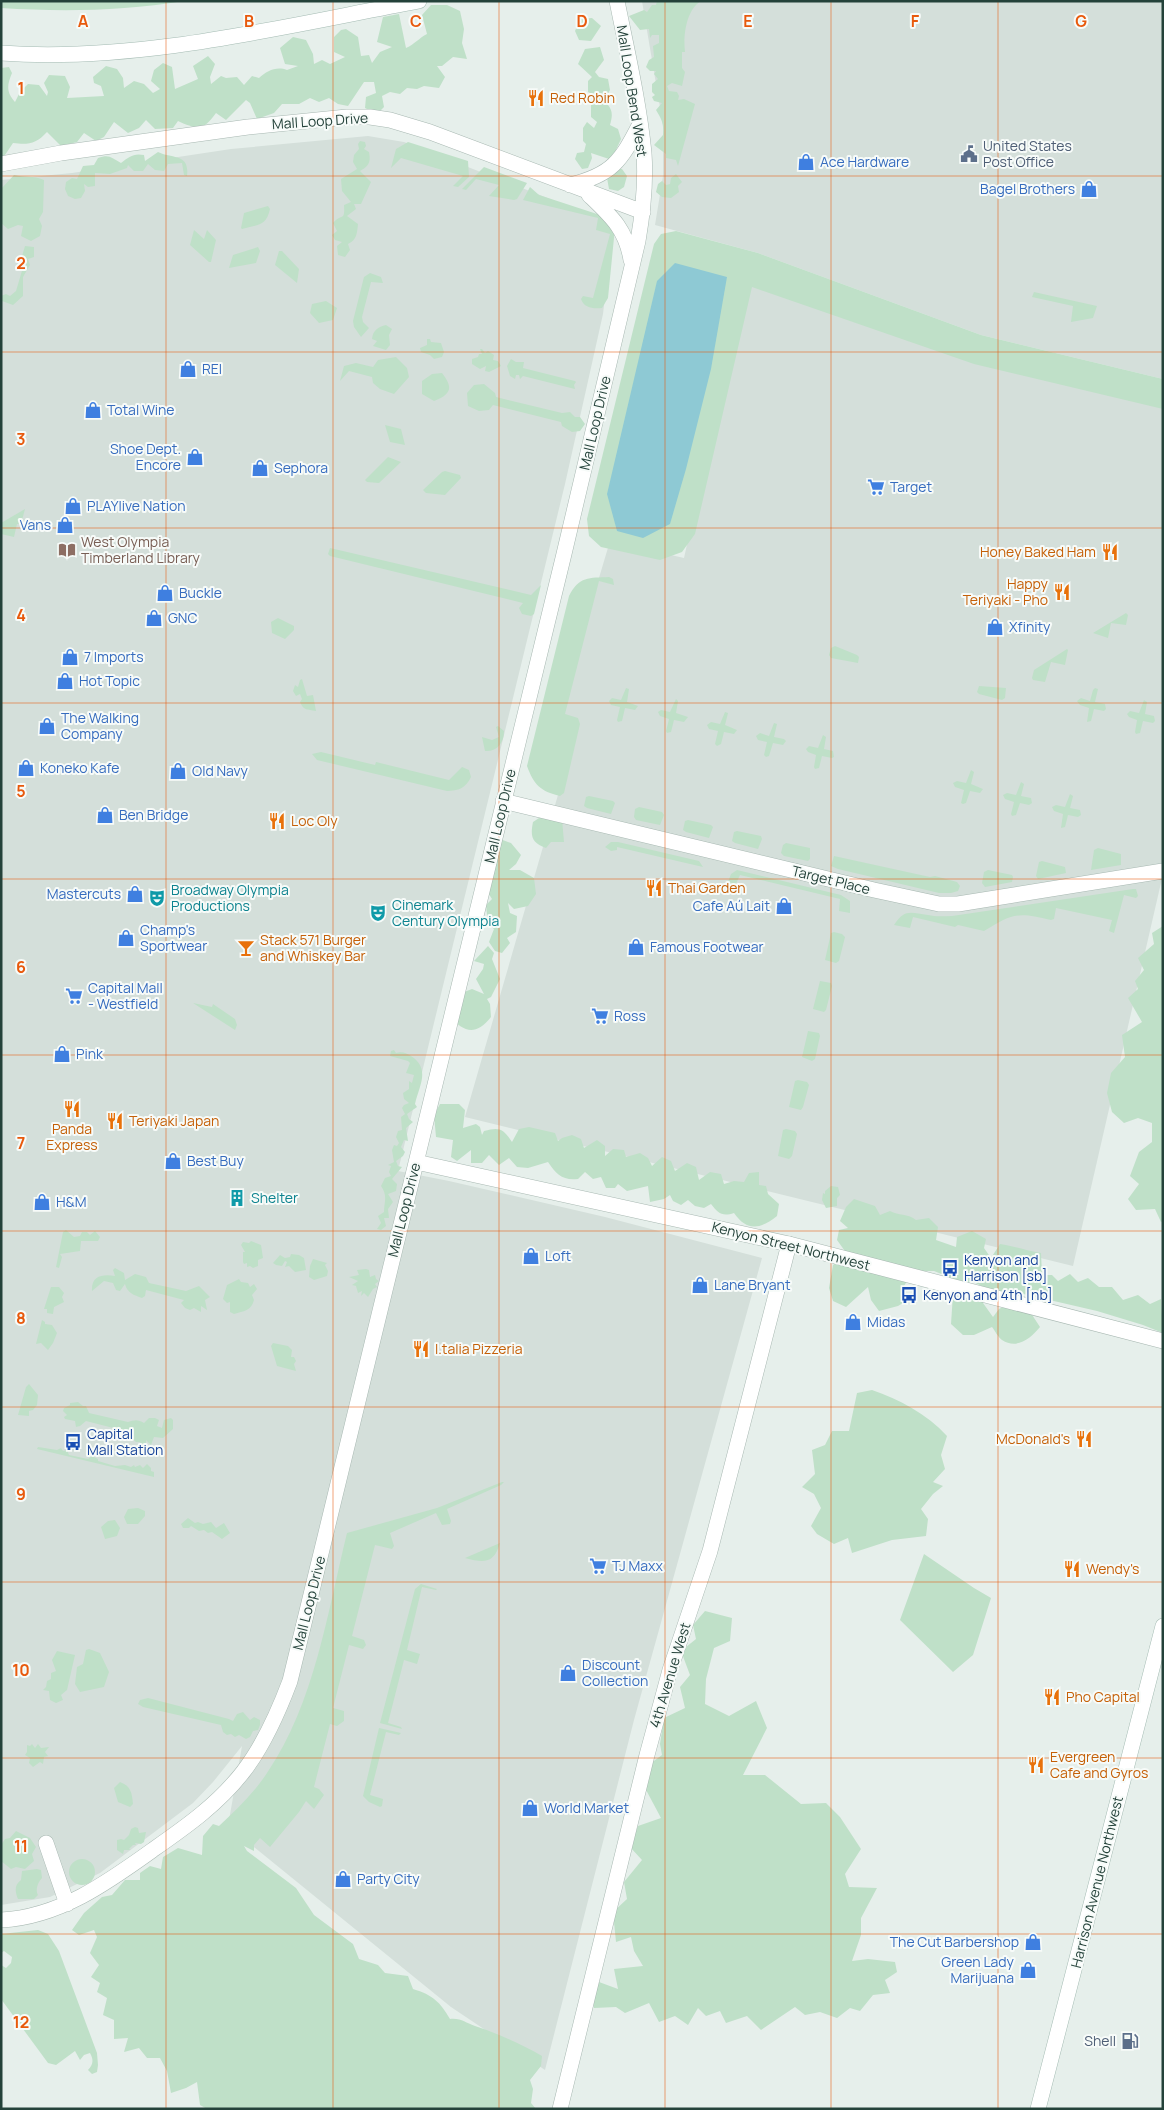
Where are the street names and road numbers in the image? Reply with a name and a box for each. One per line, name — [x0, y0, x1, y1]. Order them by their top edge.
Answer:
street label: Mall Loop Bend West — [613, 24, 652, 158]
street label: Mall Loop Drive — [271, 108, 369, 133]
street label: Mall Loop Drive — [574, 374, 615, 472]
street label: Mall Loop Drive — [479, 767, 520, 865]
street label: Target Place — [790, 861, 872, 898]
street label: Mall Loop Drive — [383, 1161, 424, 1259]
street label: Kenyon Street Northwest — [710, 1217, 873, 1274]
street label: Mall Loop Drive — [288, 1554, 329, 1652]
street label: 4th Avenue West — [644, 1620, 695, 1730]
street label: Harrison Avenue Northwest — [1066, 1794, 1127, 1970]

